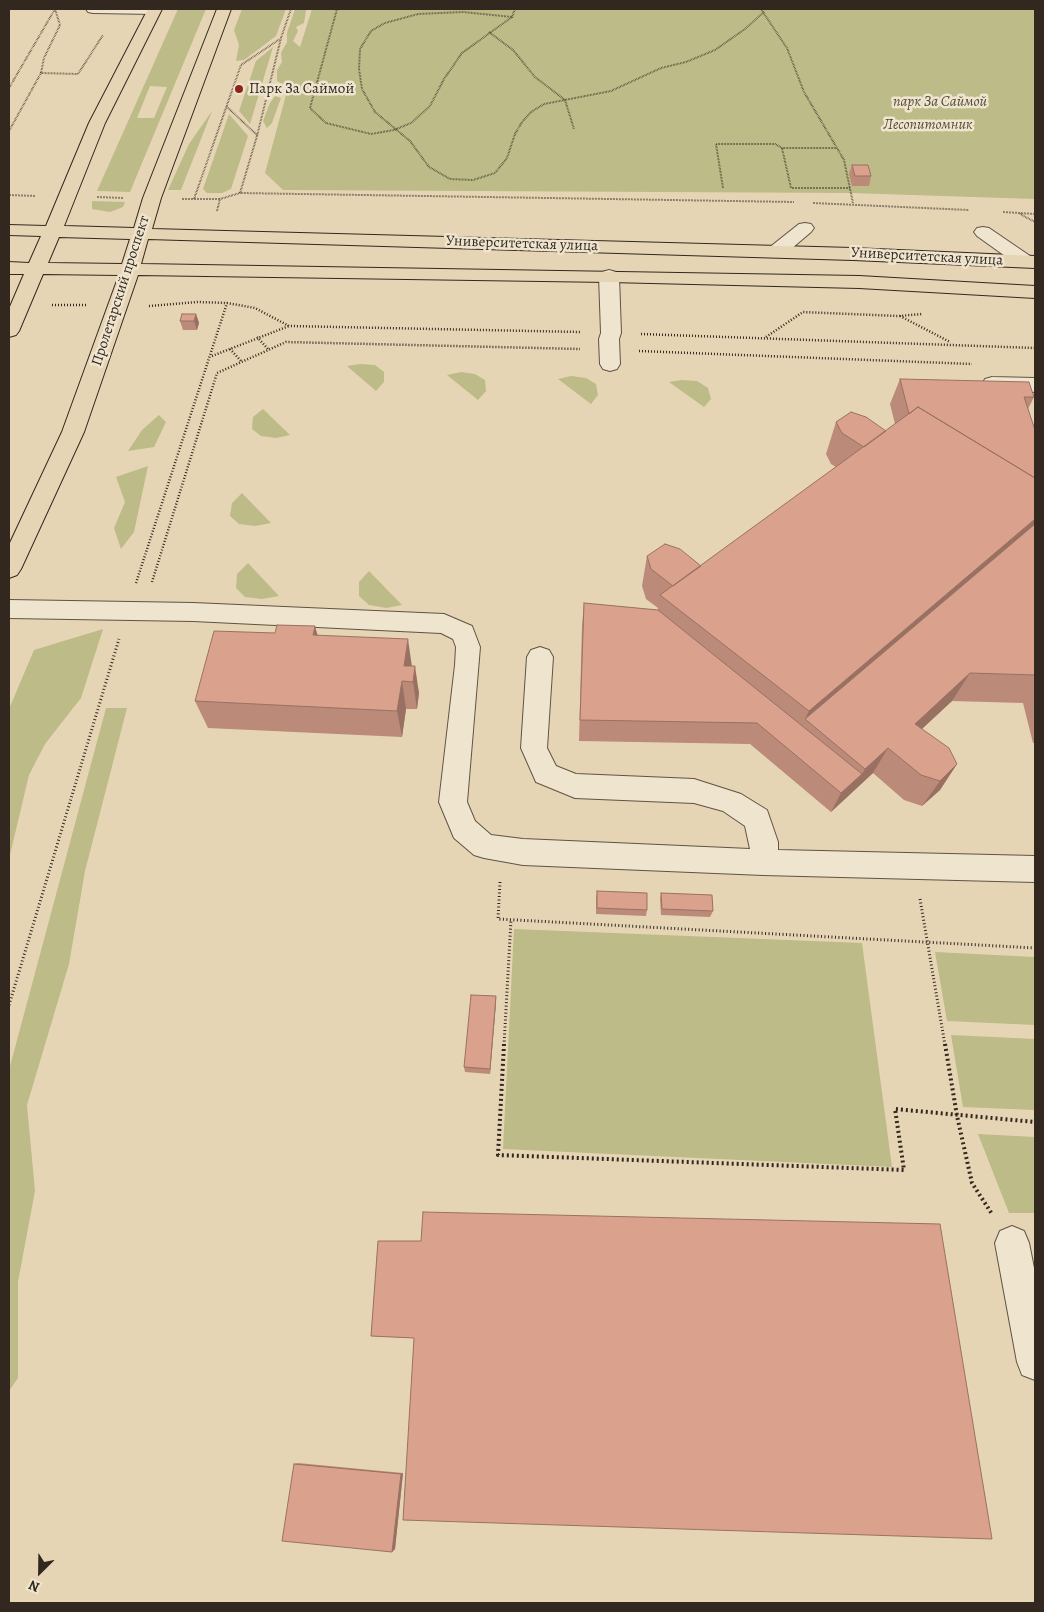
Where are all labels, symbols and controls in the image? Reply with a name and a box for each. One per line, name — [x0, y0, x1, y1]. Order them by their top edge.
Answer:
place label: Парк За Саймой — [249, 80, 354, 98]
marker: Парк За Саймой — [233, 83, 245, 95]
park label: парк За Саймой — [893, 93, 987, 111]
park label: Лесопитомник — [883, 116, 973, 134]
street label: Пролетарский проспект — [88, 214, 154, 368]
street label: Университетская улица — [446, 232, 598, 256]
street label: Университетская улица — [850, 244, 1004, 270]
north arrow — [15, 1547, 65, 1597]
text: N — [26, 1576, 42, 1597]

